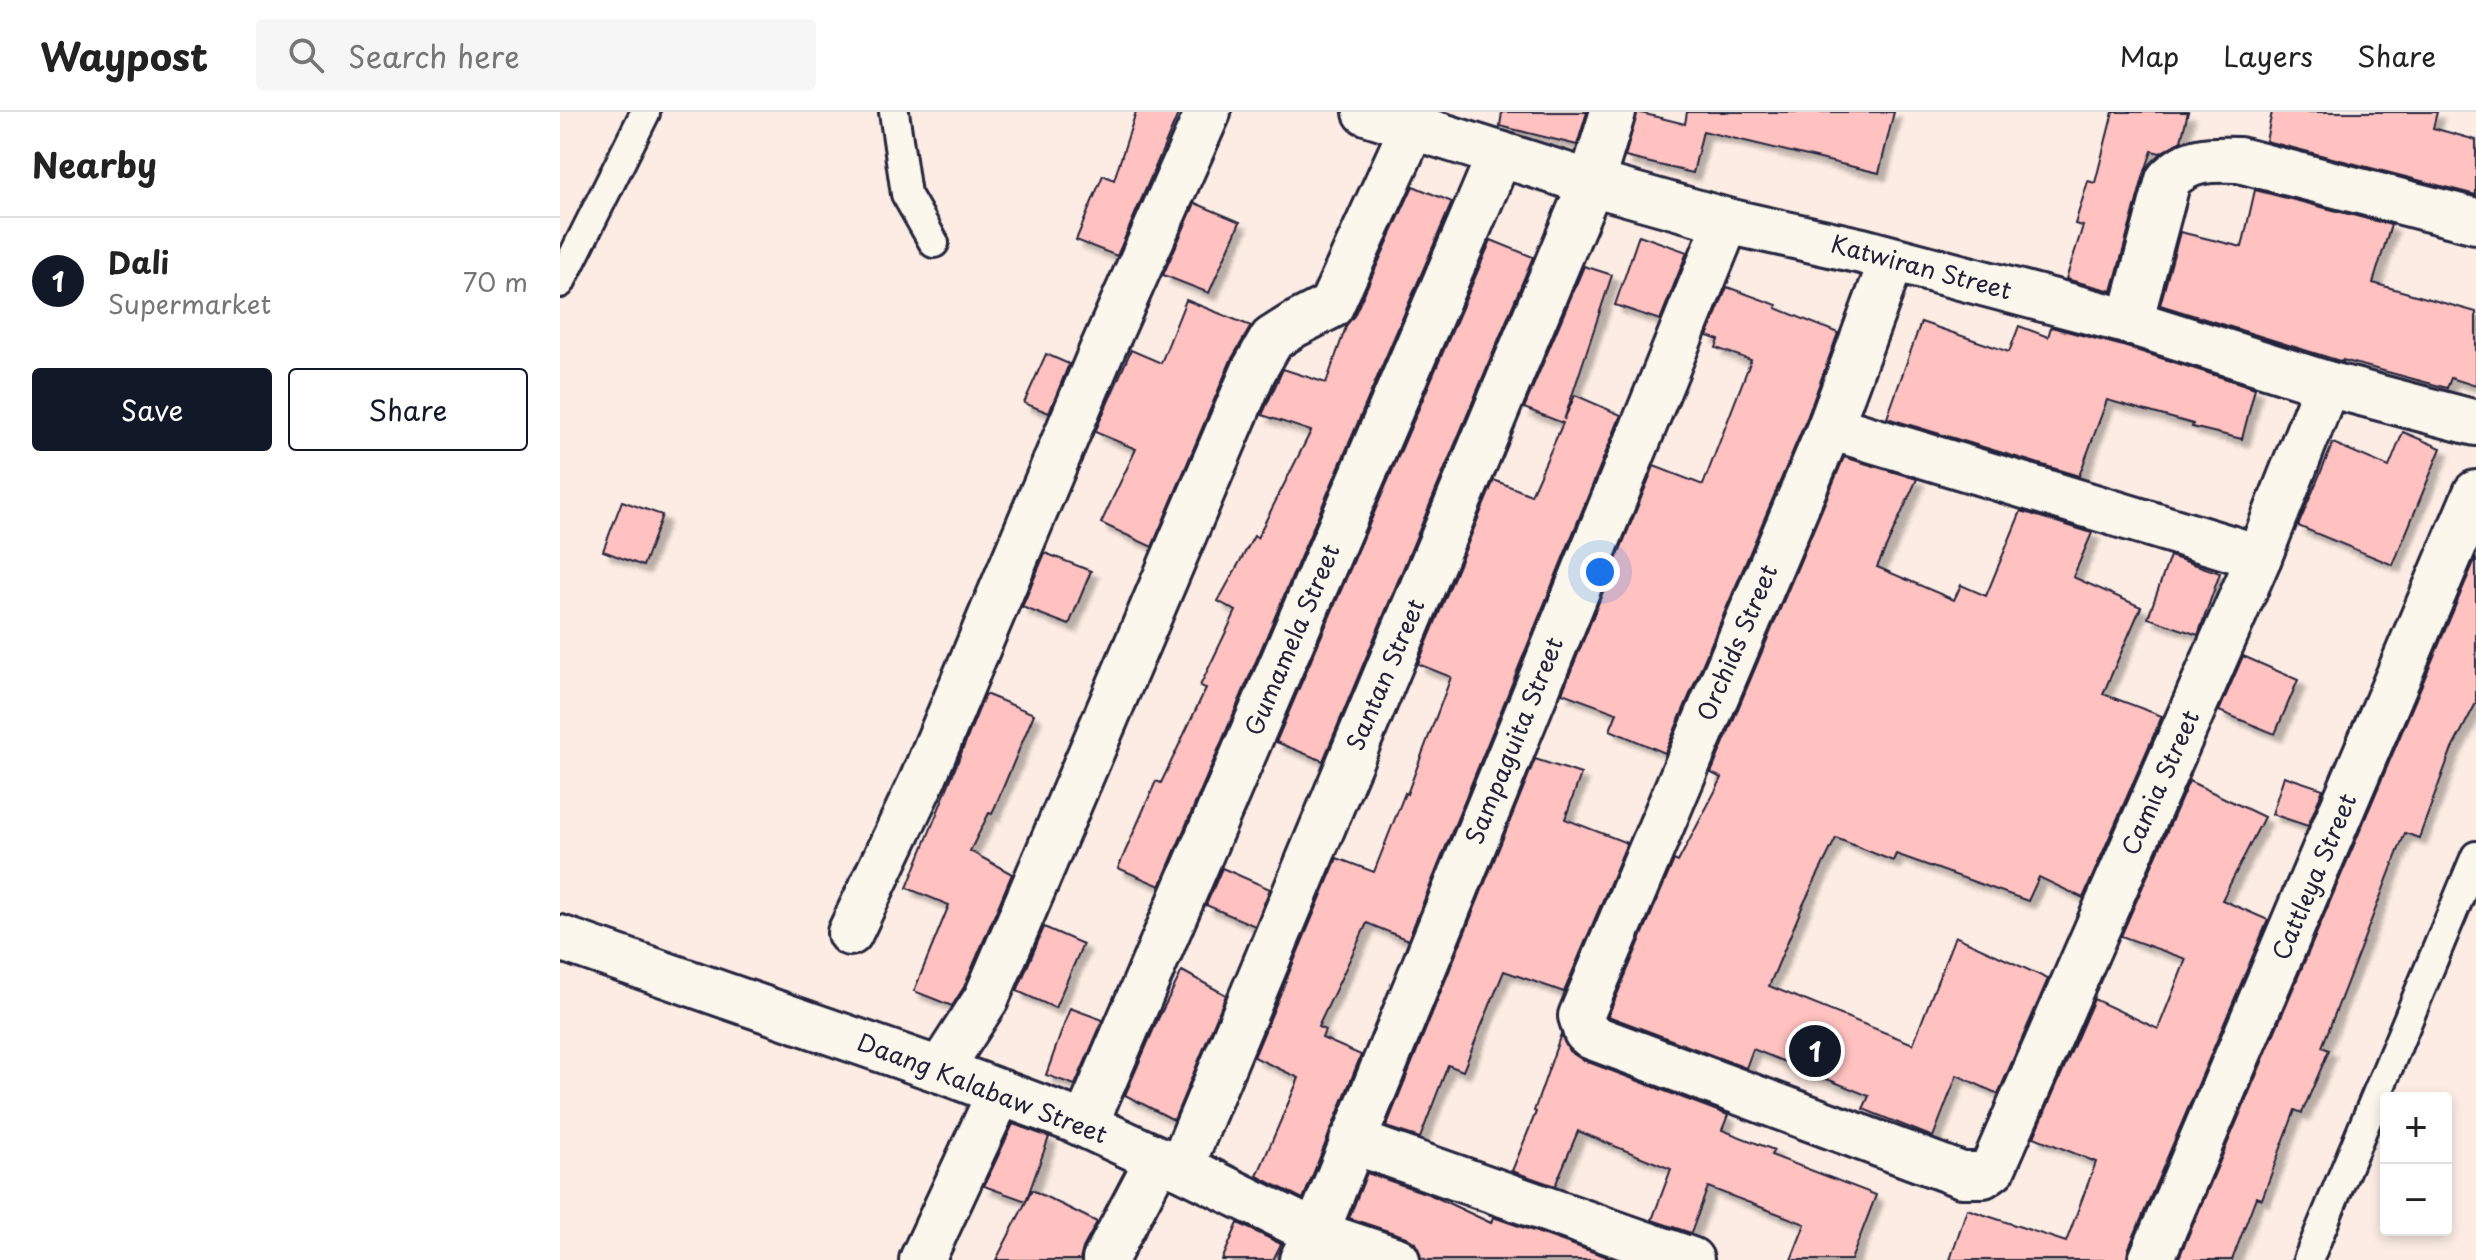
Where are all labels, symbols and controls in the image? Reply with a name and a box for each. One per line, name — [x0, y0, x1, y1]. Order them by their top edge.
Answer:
search box — [256, 19, 816, 91]
text: Waypost — [40, 27, 208, 84]
icon: search — [284, 33, 328, 77]
text: Search here — [348, 33, 520, 78]
text: Map — [2119, 34, 2179, 77]
text: Layers — [2223, 34, 2313, 77]
text: Share — [2357, 34, 2436, 77]
text: Nearby — [32, 138, 157, 190]
street label: Katwiran Street — [1827, 225, 2016, 308]
text: Dali — [108, 239, 169, 284]
text: 1 — [52, 262, 64, 301]
text: 70 m — [463, 262, 528, 301]
text: Supermarket — [108, 284, 271, 323]
button: Save — [32, 368, 272, 451]
button: Share — [288, 368, 528, 451]
street label: Gumamela Street — [1235, 538, 1348, 741]
your location — [1580, 552, 1620, 592]
street label: Orchids Street — [1687, 558, 1785, 726]
street label: Santan Street — [1336, 593, 1432, 756]
street label: Sampaguita Street — [1455, 631, 1571, 849]
street label: Camia Street — [2111, 704, 2207, 860]
street label: Cattleya Street — [2262, 787, 2365, 965]
pin: 1 — [1789, 1021, 1841, 1081]
street label: Daang Kalabaw Street — [852, 1023, 1113, 1152]
map controls — [2380, 1092, 2452, 1236]
button: + — [2380, 1092, 2452, 1164]
button: − — [2380, 1164, 2452, 1236]

